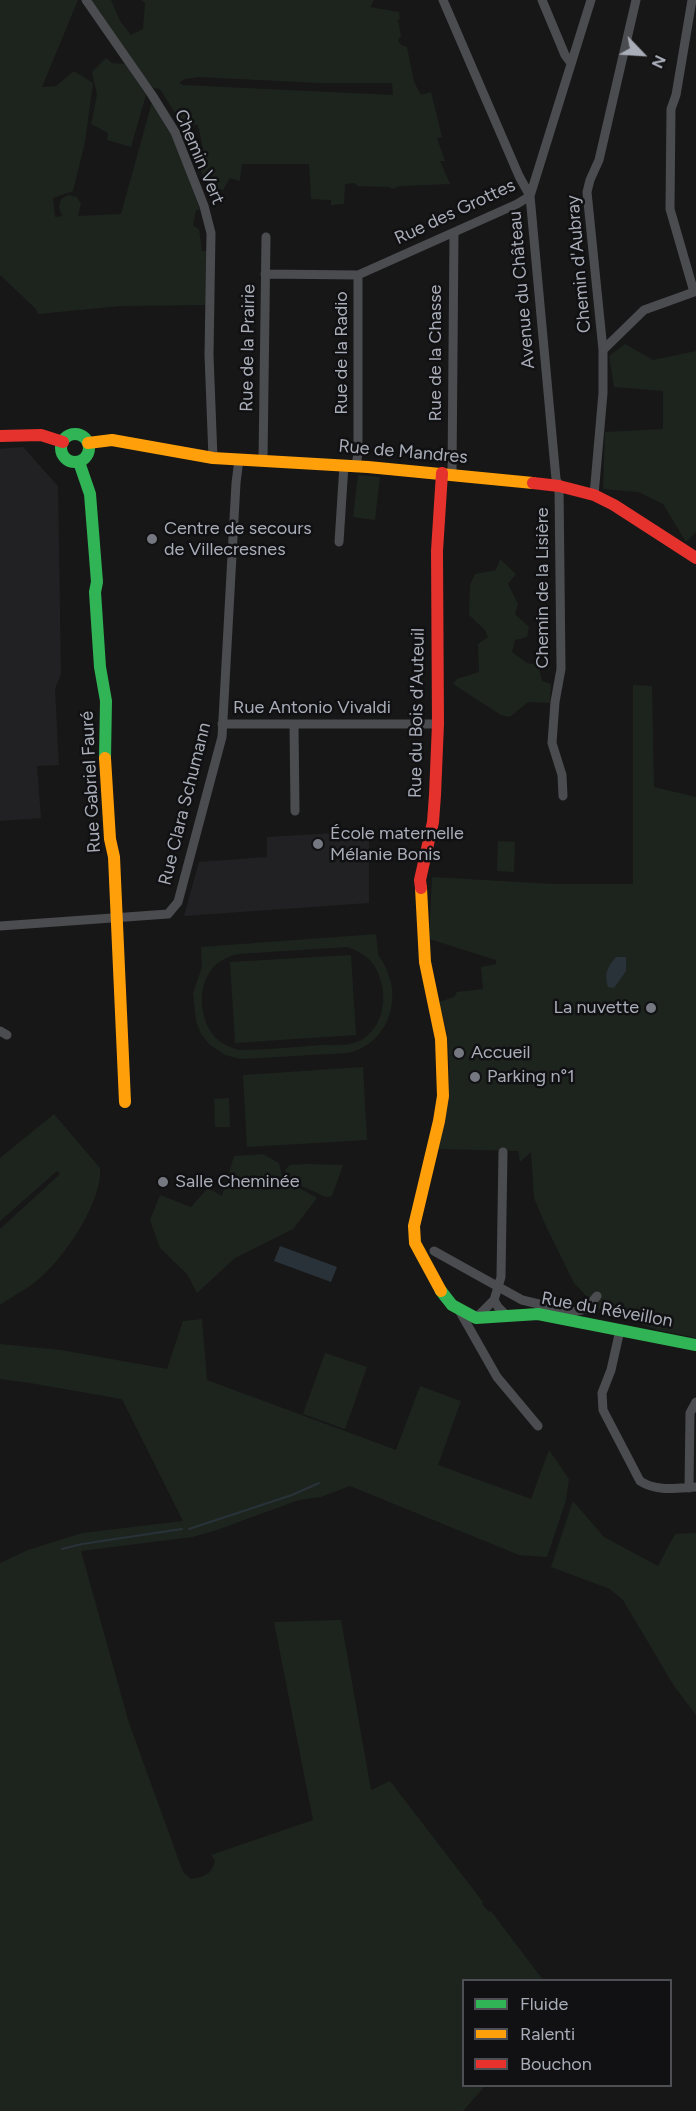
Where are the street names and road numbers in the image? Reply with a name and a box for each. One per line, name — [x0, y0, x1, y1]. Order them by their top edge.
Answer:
street label: Chemin Vert — [169, 106, 229, 208]
street label: Rue des Grottes — [391, 175, 519, 249]
street label: Chemin d'Aubray — [562, 194, 596, 334]
street label: Avenue du Château — [504, 210, 540, 370]
street label: Rue de la Prairie — [236, 284, 260, 412]
street label: Rue de la Chasse — [425, 285, 447, 421]
street label: Rue de la Radio — [331, 291, 353, 415]
street label: Rue de Mandres — [337, 436, 469, 468]
street label: Chemin de la Lisière — [532, 507, 554, 669]
street label: Rue du Bois d'Auteuil — [405, 628, 429, 798]
street label: Rue Antonio Vivaldi — [233, 697, 391, 719]
street label: Rue Gabriel Fauré — [76, 710, 106, 854]
street label: Rue Clara Schumann — [154, 720, 216, 888]
street label: Rue du Réveillon — [540, 1288, 674, 1332]

